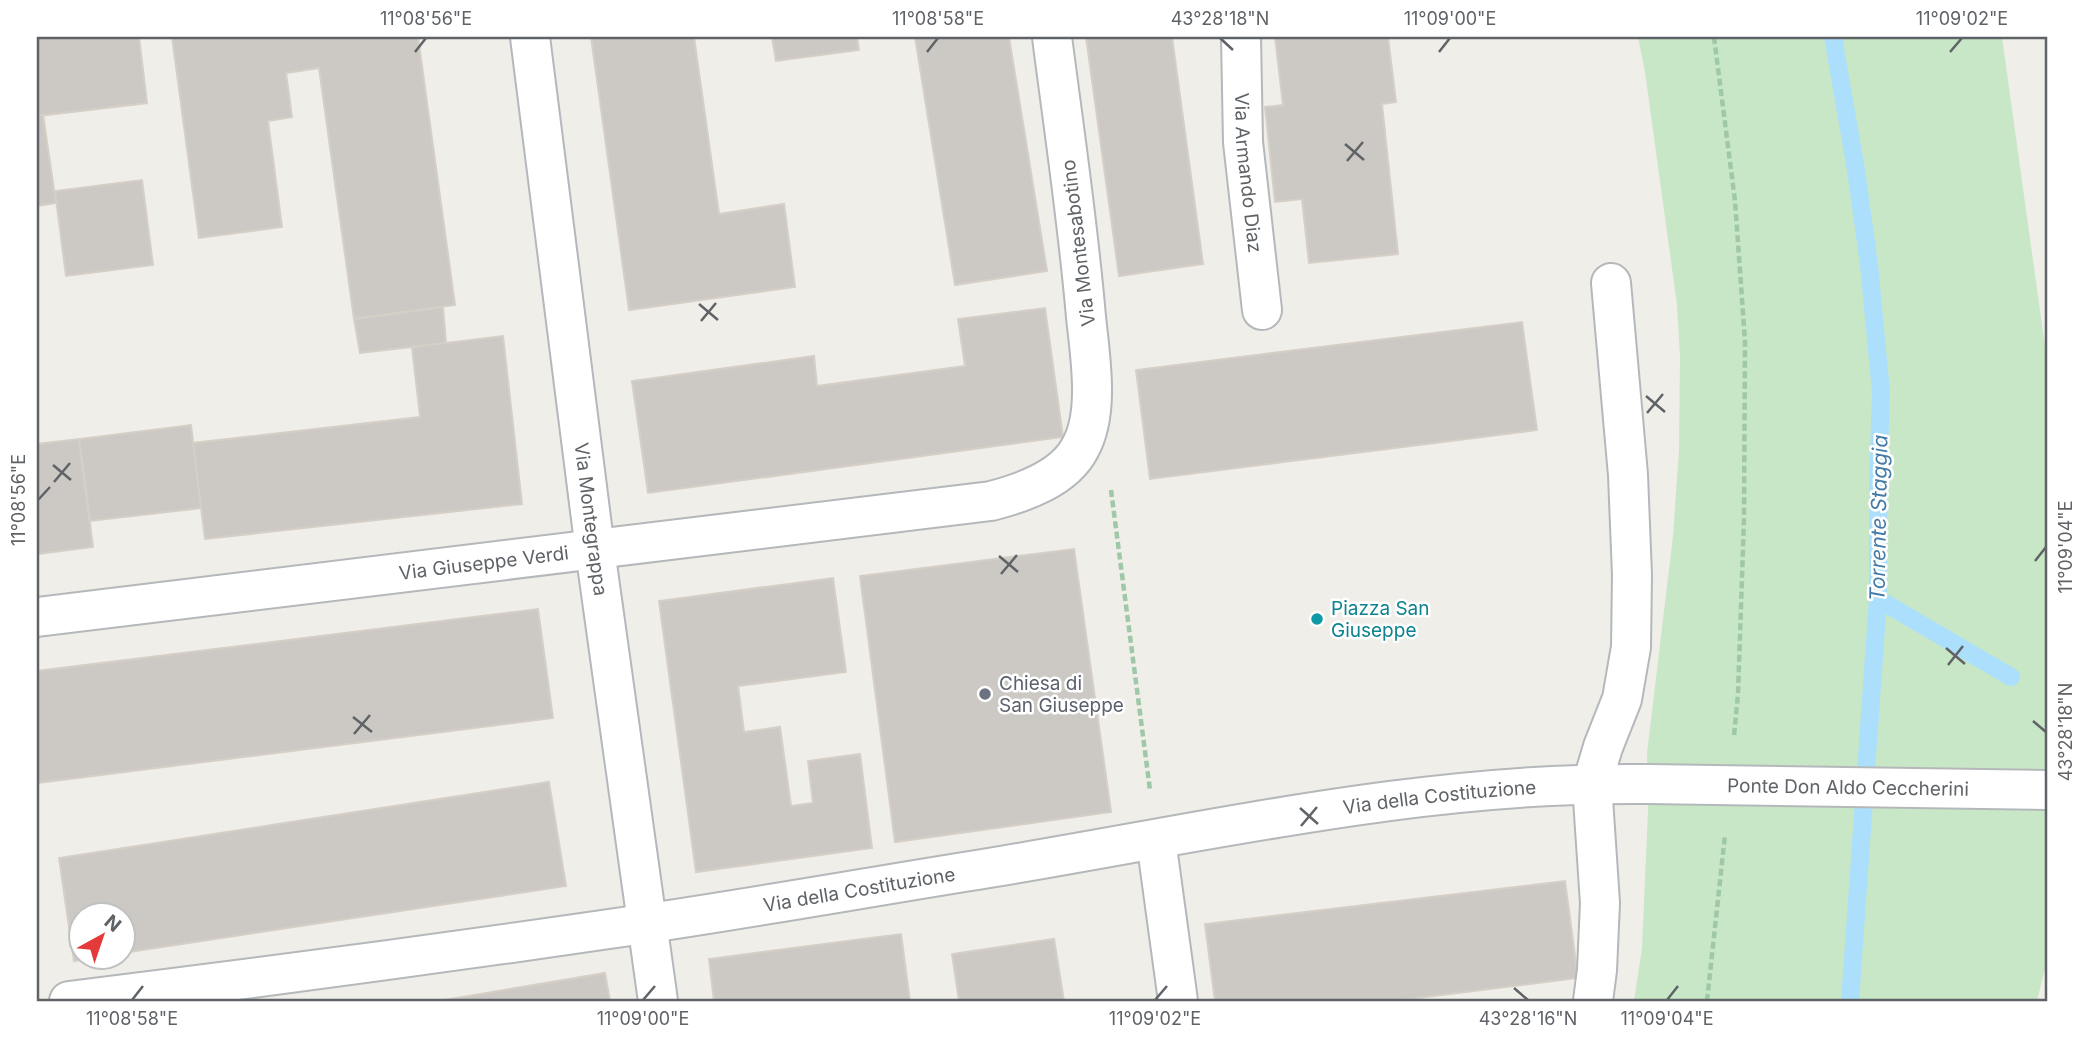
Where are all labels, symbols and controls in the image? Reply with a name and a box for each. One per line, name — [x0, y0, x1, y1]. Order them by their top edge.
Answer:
text: 11°08'56"E — [380, 8, 472, 29]
text: 11°08'58"E — [892, 8, 984, 29]
text: 43°28'18"N — [1171, 8, 1269, 29]
text: 11°09'00"E — [1404, 8, 1496, 29]
text: 11°09'02"E — [1916, 8, 2008, 29]
street label: Via Armando Diaz — [1230, 92, 1266, 254]
street label: Via Montesabotino — [1057, 158, 1100, 328]
water label: Torrente Staggia — [1865, 435, 1892, 601]
street label: Via Montegrappa — [569, 441, 612, 597]
text: 11°08'56"E — [8, 454, 29, 546]
text: 11°09'04"E — [2055, 501, 2076, 593]
street label: Via Giuseppe Verdi — [398, 541, 570, 585]
place label: Piazza San Giuseppe — [1331, 597, 1430, 642]
marker: Piazza San Giuseppe — [1309, 611, 1325, 627]
place label: Chiesa di San Giuseppe — [999, 672, 1124, 717]
text: 43°28'18"N — [2055, 683, 2076, 781]
marker: Chiesa di San Giuseppe — [977, 686, 993, 702]
street label: Ponte Don Aldo Ceccherini — [1727, 774, 1969, 801]
street label: Via della Costituzione — [1342, 776, 1537, 819]
street label: Via della Costituzione — [762, 863, 957, 917]
north arrow — [66, 902, 136, 972]
text: N — [100, 910, 126, 937]
text: 11°08'58"E — [86, 1008, 178, 1029]
text: 11°09'00"E — [597, 1008, 689, 1029]
text: 11°09'02"E — [1109, 1008, 1201, 1029]
text: 43°28'16"N — [1479, 1008, 1577, 1029]
text: 11°09'04"E — [1621, 1008, 1713, 1029]

